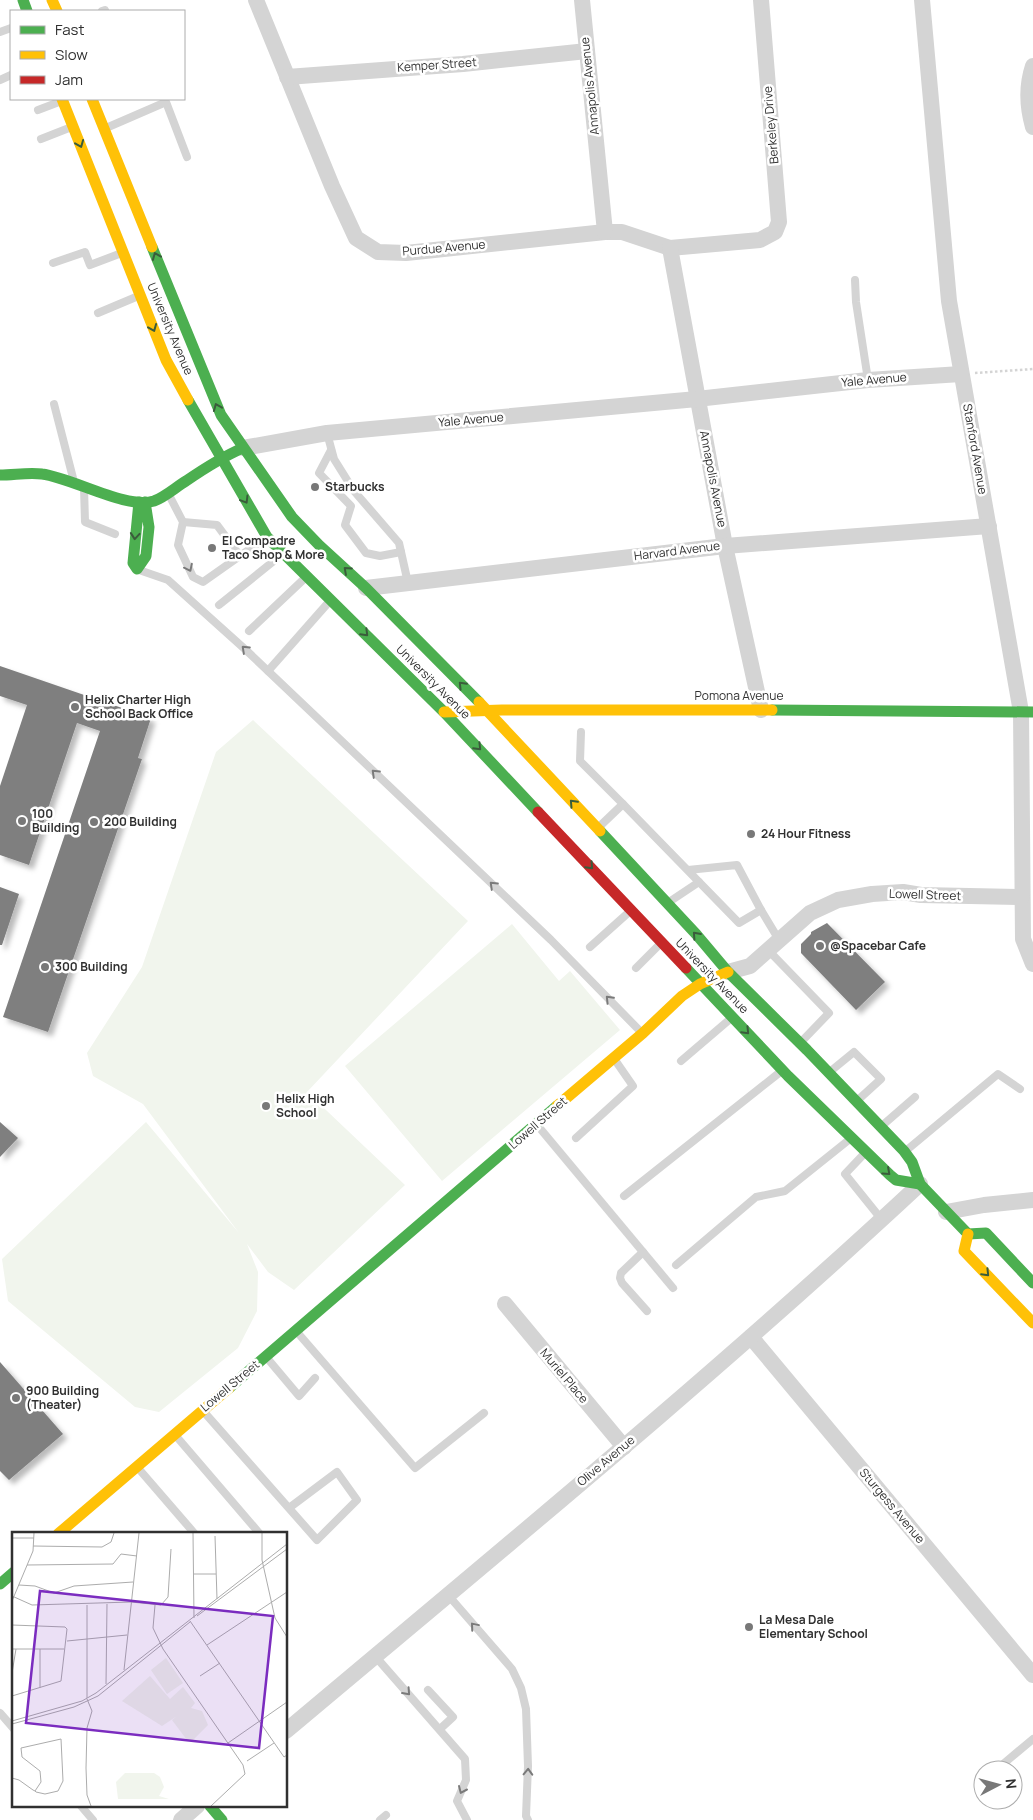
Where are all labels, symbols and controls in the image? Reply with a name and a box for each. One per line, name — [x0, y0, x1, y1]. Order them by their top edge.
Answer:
legend — [10, 10, 185, 100]
text: Fast — [55, 19, 84, 40]
street label: Annapolis Avenue — [576, 36, 603, 136]
text: Slow — [55, 44, 88, 65]
street label: Kemper Street — [397, 53, 478, 76]
text: Jam — [55, 69, 83, 90]
street label: Berkeley Drive — [759, 85, 782, 165]
one-way arrow — [74, 139, 84, 148]
street label: Purdue Avenue — [402, 235, 486, 260]
one-way arrow — [152, 252, 162, 261]
street label: University Avenue — [143, 280, 198, 378]
one-way arrow — [147, 323, 157, 331]
street label: Yale Avenue — [840, 368, 907, 391]
street label: Stanford Avenue — [959, 402, 992, 496]
one-way arrow — [213, 403, 223, 411]
street label: Yale Avenue — [437, 408, 504, 431]
street label: Annapolis Avenue — [696, 429, 731, 529]
place label: Starbucks — [325, 478, 385, 495]
marker: Starbucks — [309, 481, 321, 493]
one-way arrow — [239, 495, 249, 504]
one-way arrow — [130, 532, 141, 540]
place label: El Compadre Taco Shop & More — [222, 532, 325, 563]
street label: Harvard Avenue — [633, 537, 721, 564]
marker: El Compadre Taco Shop & More — [206, 542, 218, 554]
one-way arrow — [182, 563, 193, 572]
one-way arrow — [343, 567, 352, 576]
one-way arrow — [359, 627, 368, 636]
street label: University Avenue — [392, 641, 474, 723]
one-way arrow — [241, 646, 250, 655]
one-way arrow — [459, 682, 468, 691]
street label: Pomona Avenue — [695, 687, 783, 704]
place label: Helix Charter High School Back Office — [85, 691, 193, 722]
marker: Helix Charter High School Back Office — [69, 701, 81, 713]
one-way arrow — [472, 741, 481, 750]
one-way arrow — [372, 770, 381, 779]
one-way arrow — [570, 800, 579, 809]
place label: 100 Building — [32, 805, 79, 836]
place label: 200 Building — [104, 813, 177, 830]
marker: 100 Building — [16, 815, 28, 827]
marker: 200 Building — [88, 816, 100, 828]
place label: 24 Hour Fitness — [761, 825, 851, 842]
marker: 24 Hour Fitness — [745, 828, 757, 840]
one-way arrow — [584, 860, 593, 869]
one-way arrow — [490, 882, 499, 891]
street label: Lowell Street — [889, 885, 962, 904]
one-way arrow — [693, 931, 702, 940]
street label: University Avenue — [672, 934, 753, 1017]
place label: @Spacebar Cafe — [830, 937, 926, 954]
marker: @Spacebar Cafe — [814, 940, 826, 952]
place label: 300 Building — [55, 958, 128, 975]
marker: 300 Building — [39, 961, 51, 973]
one-way arrow — [606, 995, 615, 1004]
one-way arrow — [740, 1026, 749, 1035]
place label: Helix High School — [276, 1090, 335, 1121]
street label: Lowell Street — [505, 1092, 571, 1153]
marker: Helix High School — [260, 1100, 272, 1112]
one-way arrow — [881, 1166, 890, 1175]
one-way arrow — [980, 1268, 989, 1277]
street label: Muriel Place — [536, 1345, 592, 1407]
street label: Lowell Street — [197, 1356, 263, 1415]
place label: 900 Building (Theater) — [26, 1382, 99, 1413]
marker: 900 Building (Theater) — [10, 1392, 22, 1404]
street label: Olive Avenue — [573, 1431, 638, 1490]
street label: Sturgess Avenue — [856, 1464, 929, 1547]
inset map — [12, 1532, 288, 1808]
place label: La Mesa Dale Elementary School — [759, 1611, 868, 1642]
marker: La Mesa Dale Elementary School — [743, 1621, 755, 1633]
one-way arrow — [471, 1623, 480, 1632]
one-way arrow — [402, 1687, 411, 1696]
north arrow — [973, 1760, 1023, 1810]
one-way arrow — [522, 1768, 533, 1776]
text: N — [1001, 1778, 1021, 1790]
one-way arrow — [457, 1785, 468, 1794]

